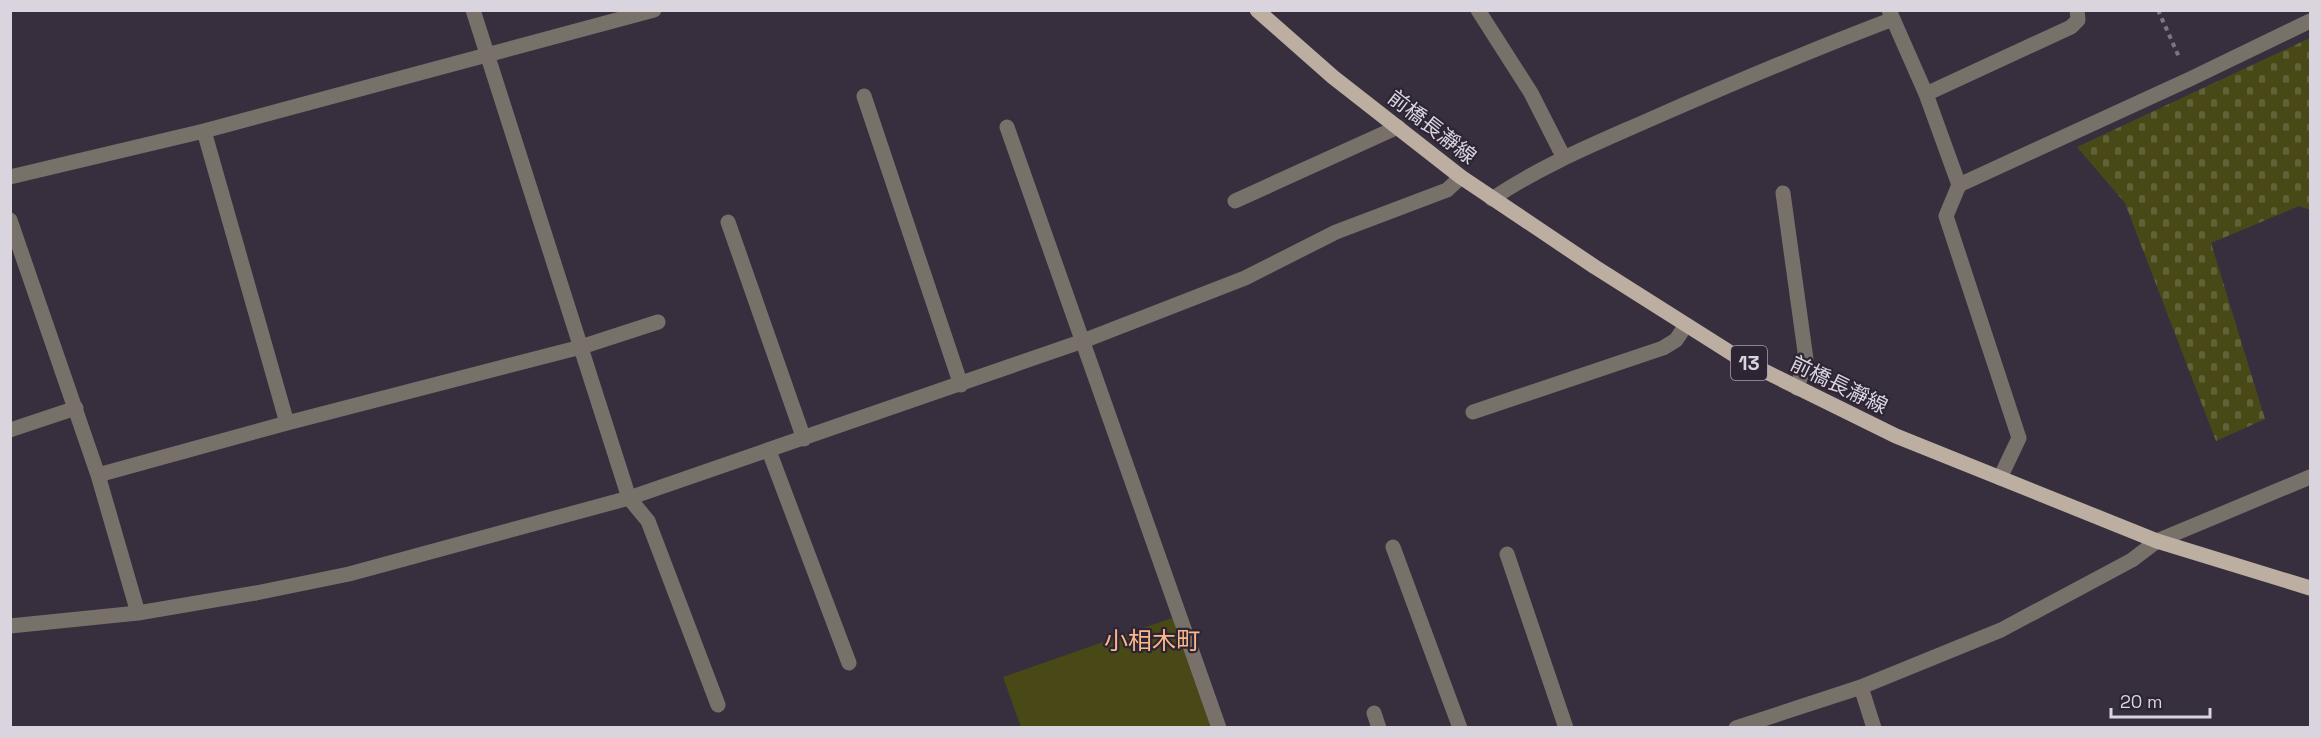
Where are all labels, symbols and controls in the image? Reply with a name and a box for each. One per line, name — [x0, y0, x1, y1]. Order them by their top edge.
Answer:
street label: 前橋長瀞線 — [1383, 84, 1482, 170]
road number: 13 — [1731, 346, 1767, 380]
street label: 前橋長瀞線 — [1786, 349, 1892, 420]
district label: 小相木町 — [1104, 625, 1200, 656]
scale bar — [2111, 681, 2210, 719]
text: 20 m — [2120, 690, 2163, 713]

